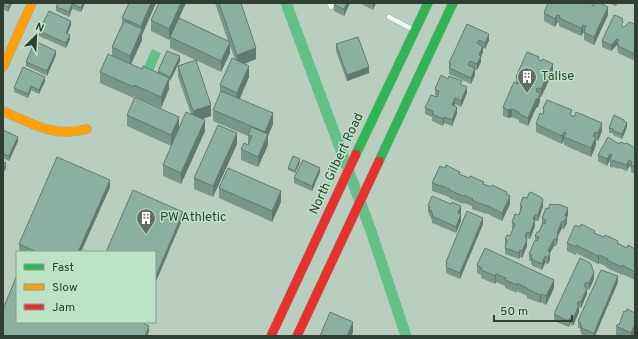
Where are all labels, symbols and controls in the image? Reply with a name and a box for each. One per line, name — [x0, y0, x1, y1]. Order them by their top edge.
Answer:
north arrow — [16, 16, 56, 56]
text: N — [33, 20, 46, 36]
building icon: Talise — [516, 66, 538, 94]
place label: Talise — [541, 69, 574, 85]
street label: North Gilbert Road — [306, 111, 368, 217]
building icon: PW Athletic — [135, 207, 157, 235]
place label: PW Athletic — [160, 210, 226, 226]
legend — [16, 251, 156, 323]
text: Fast — [52, 260, 74, 276]
text: Slow — [52, 280, 78, 296]
scale bar — [494, 297, 572, 323]
text: Jam — [52, 300, 75, 316]
text: 50 m — [500, 304, 528, 320]

